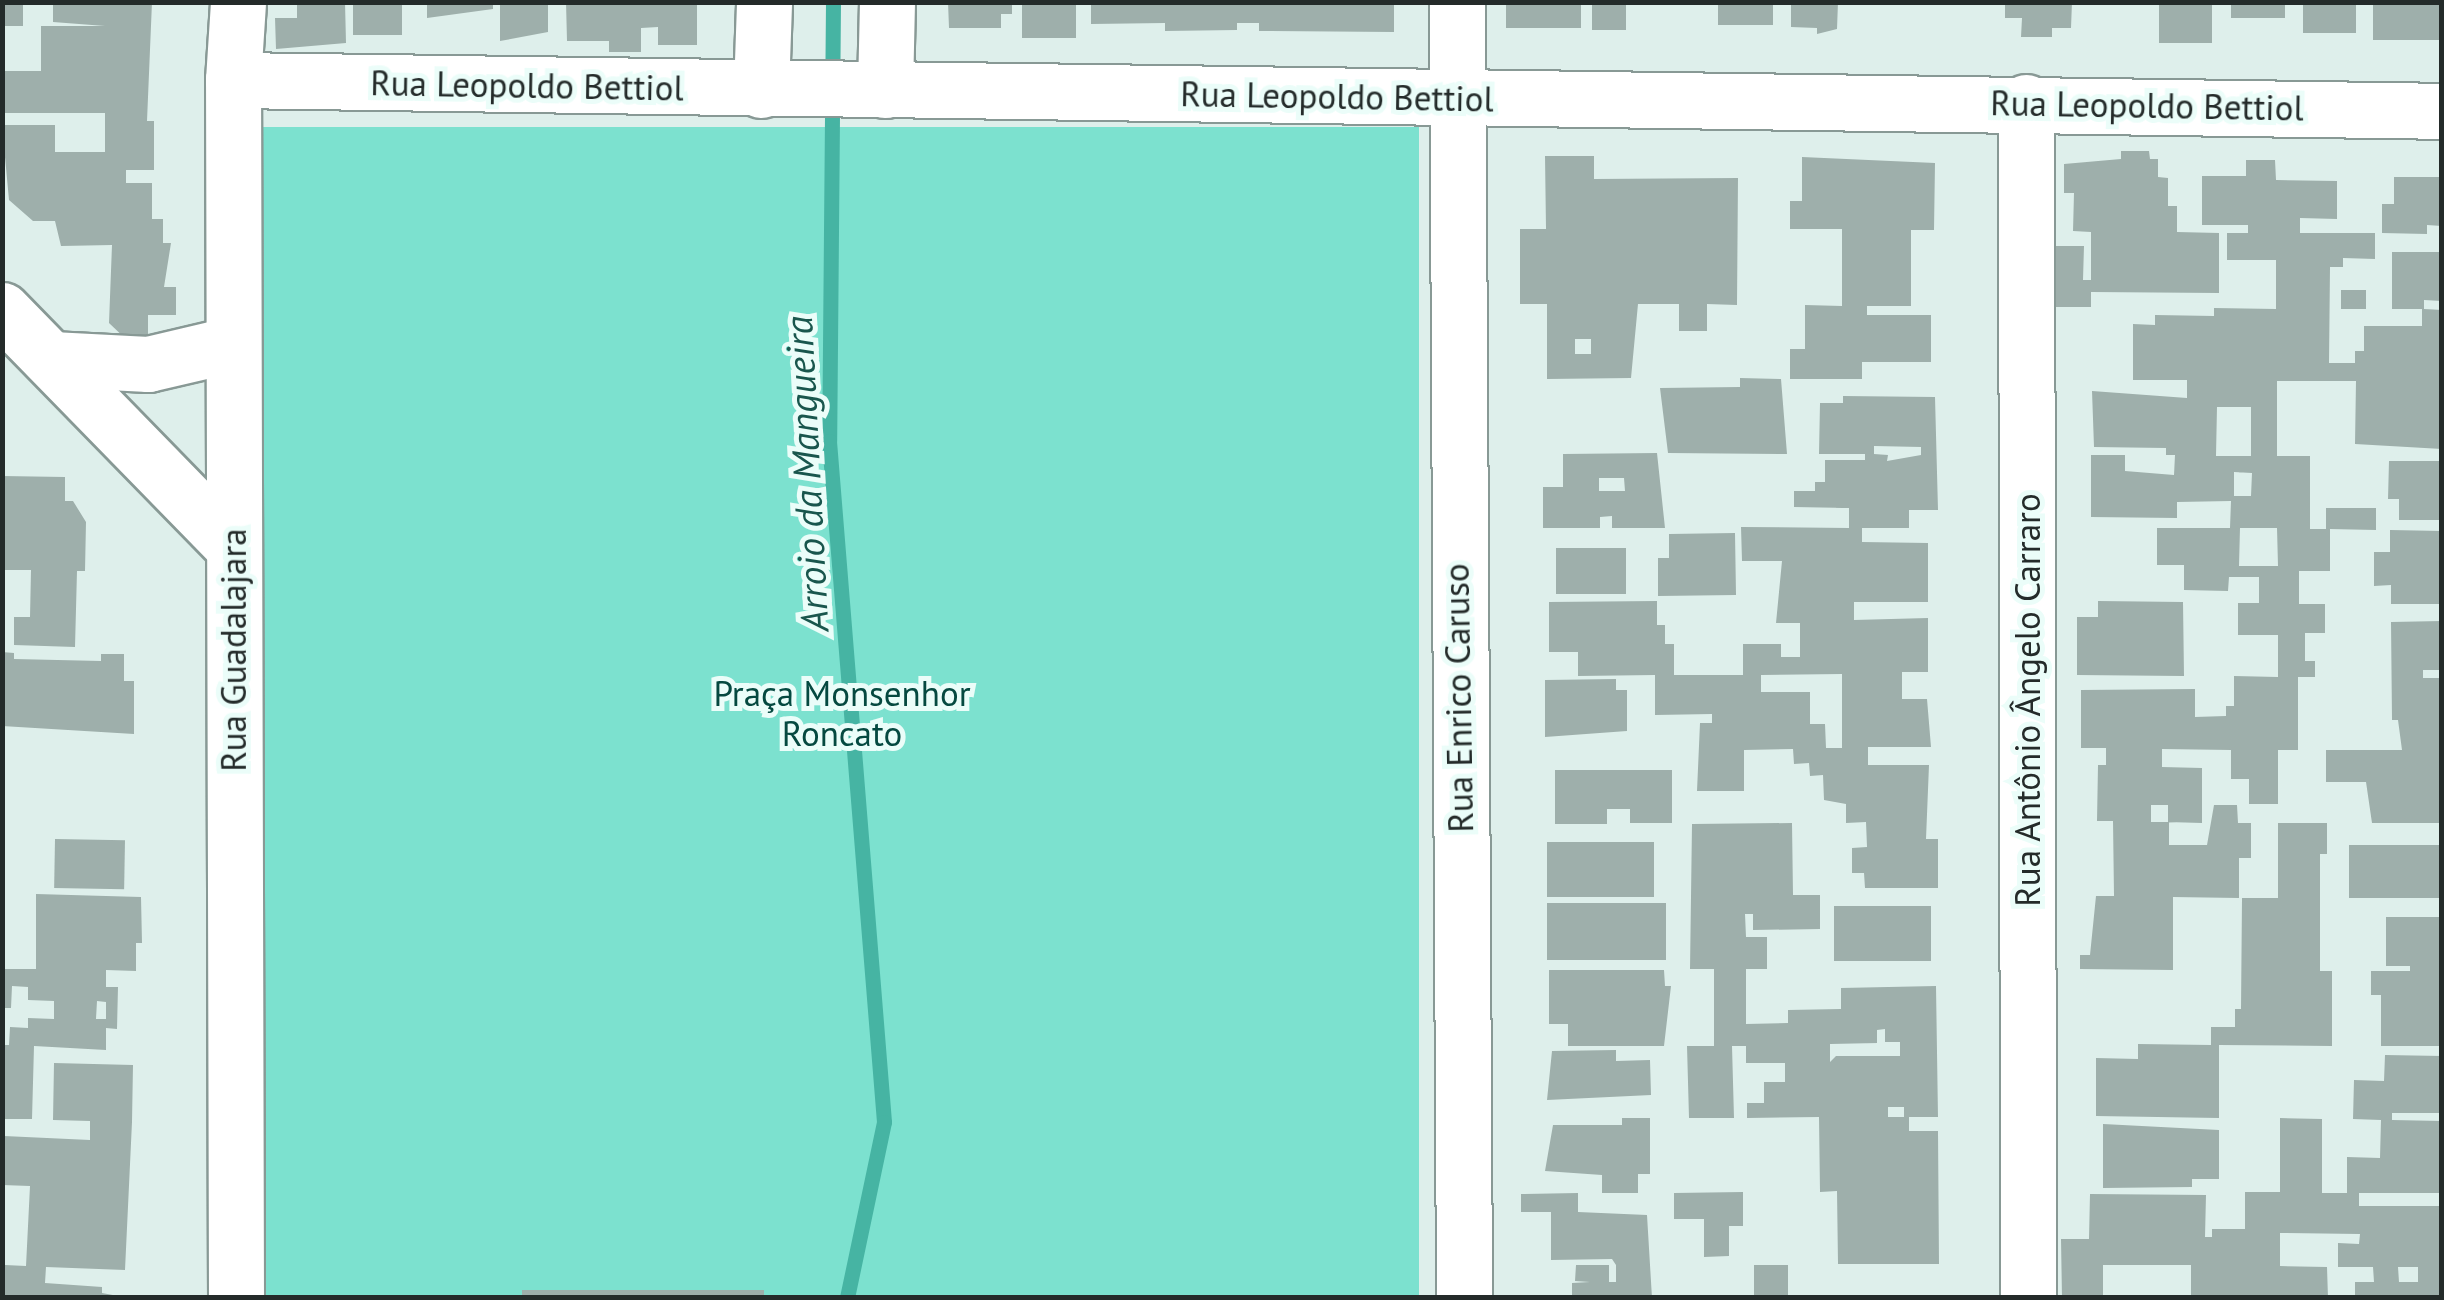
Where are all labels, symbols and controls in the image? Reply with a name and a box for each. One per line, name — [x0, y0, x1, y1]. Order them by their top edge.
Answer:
street label: Rua Leopoldo Bettiol — [370, 61, 684, 109]
street label: Rua Leopoldo Bettiol — [1180, 72, 1494, 120]
street label: Rua Leopoldo Bettiol — [1990, 81, 2304, 129]
water label: Arroio da Mangueira — [775, 315, 837, 633]
street label: Rua Antônio Ângelo Carraro — [2006, 492, 2048, 908]
street label: Rua Guadalajara — [212, 528, 254, 772]
street label: Rua Enrico Caruso — [1435, 563, 1481, 833]
park label: Praça Monsenhor Roncato — [713, 672, 971, 754]

